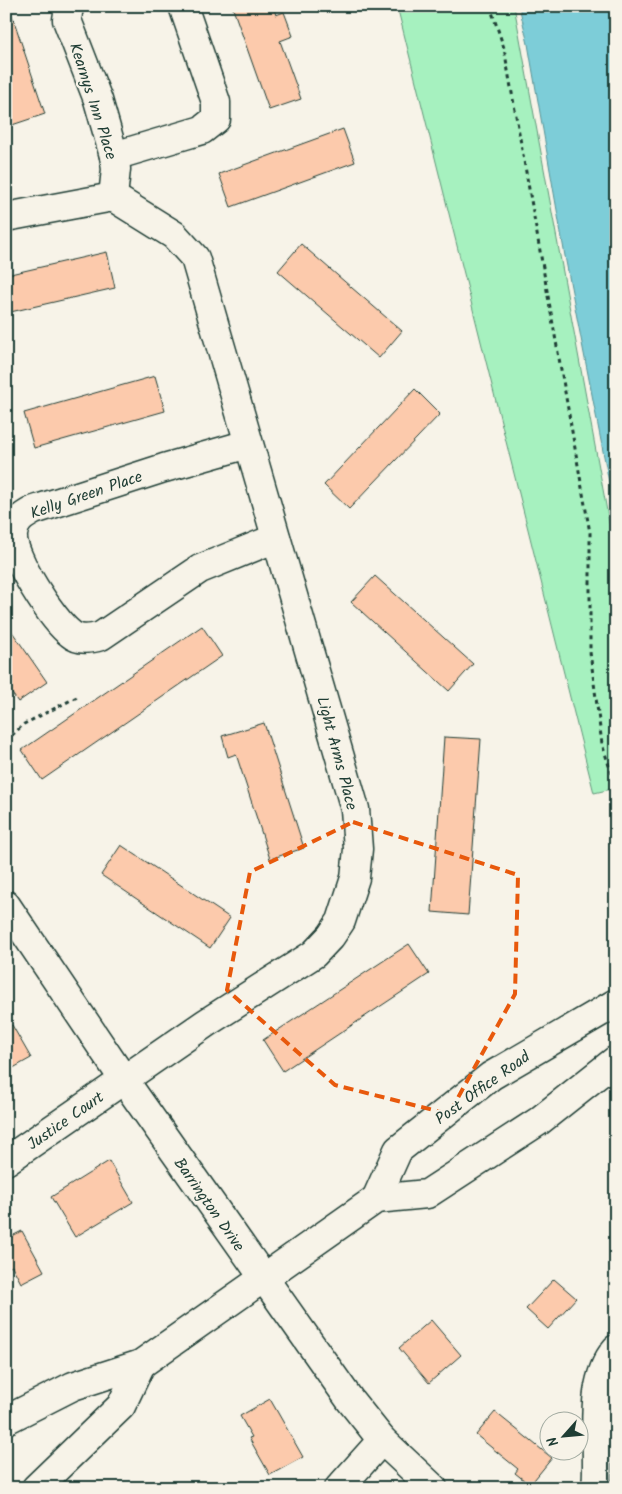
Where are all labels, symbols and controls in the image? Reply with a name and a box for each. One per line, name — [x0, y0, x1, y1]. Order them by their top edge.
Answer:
street label: Kearnys Inn Place — [62, 40, 123, 163]
street label: Kelly Green Place — [27, 465, 146, 526]
street label: Light Arms Place — [309, 694, 364, 813]
street label: Post Office Road — [430, 1044, 537, 1131]
street label: Justice Court — [22, 1085, 110, 1157]
street label: Barrington Drive — [167, 1153, 251, 1257]
north arrow — [540, 1412, 590, 1462]
text: N — [541, 1432, 565, 1450]

